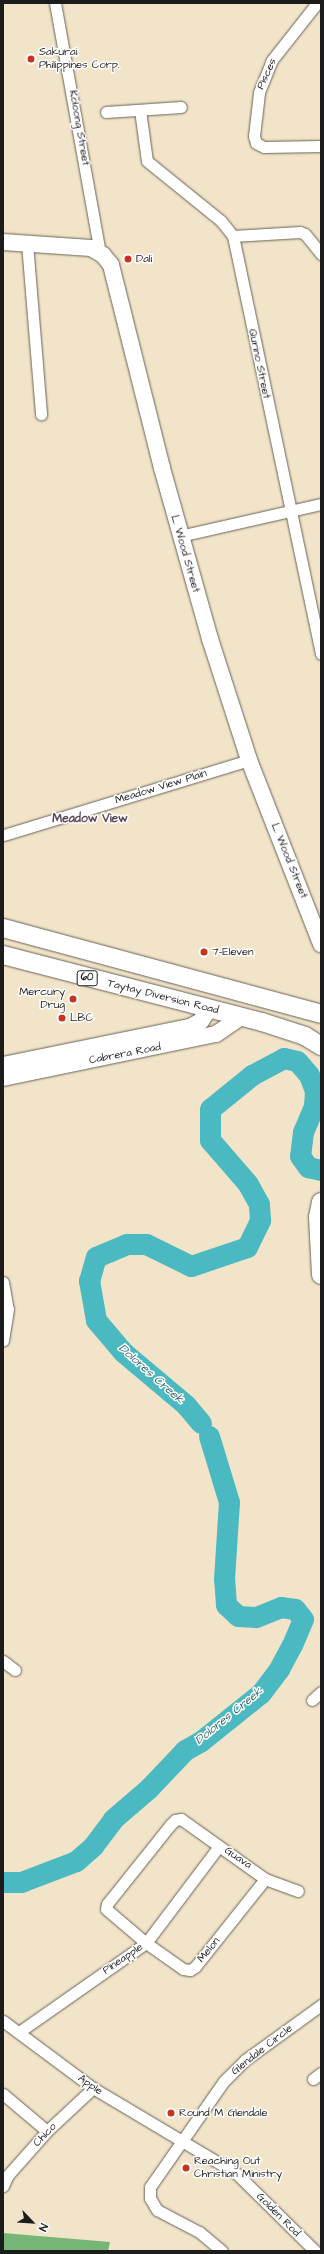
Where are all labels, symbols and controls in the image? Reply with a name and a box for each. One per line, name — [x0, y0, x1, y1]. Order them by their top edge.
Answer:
place label: Sakurai Philippines Corp. — [39, 46, 120, 72]
marker: Sakurai Philippines Corp. — [26, 54, 36, 64]
street label: Pisces — [254, 56, 280, 92]
street label: Koloong Street — [66, 89, 92, 167]
place label: Dali — [136, 252, 152, 266]
marker: Dali — [123, 254, 133, 264]
street label: Qurino Street — [245, 328, 273, 400]
street label: L. Wood Street — [168, 514, 202, 594]
street label: Meadow View Plain — [114, 767, 208, 807]
district label: Meadow View — [52, 812, 128, 826]
street label: L. Wood Street — [268, 821, 310, 901]
place label: 7-Eleven — [212, 945, 254, 959]
marker: 7-Eleven — [199, 947, 209, 957]
road number: 60 — [76, 970, 98, 986]
street label: Taytay Diversion Road — [106, 977, 220, 1017]
place label: Mercury Drug — [19, 986, 65, 1012]
marker: Mercury Drug — [68, 994, 78, 1004]
place label: LBC — [70, 1011, 93, 1025]
marker: LBC — [57, 1013, 67, 1023]
street label: Cabrera Road — [88, 1041, 162, 1067]
water label: Dolores Creek — [115, 1341, 187, 1407]
water label: Dolores Creek — [192, 1684, 266, 1748]
street label: Guava — [222, 1844, 254, 1872]
street label: Melon — [195, 1935, 223, 1965]
street label: Pineapple — [100, 1941, 146, 1977]
street label: Glendale Circle — [229, 2022, 295, 2078]
street label: Apple — [75, 2072, 105, 2098]
place label: Round M Glendale — [179, 2106, 267, 2120]
marker: Round M Glendale — [166, 2108, 176, 2118]
street label: Chico — [31, 2120, 59, 2150]
place label: Reaching Out Christian Ministry — [194, 2155, 282, 2181]
marker: Reaching Out Christian Ministry — [181, 2163, 191, 2173]
street label: Golden Rod — [253, 2190, 303, 2240]
north arrow — [12, 2202, 52, 2242]
text: N — [35, 2221, 52, 2234]

